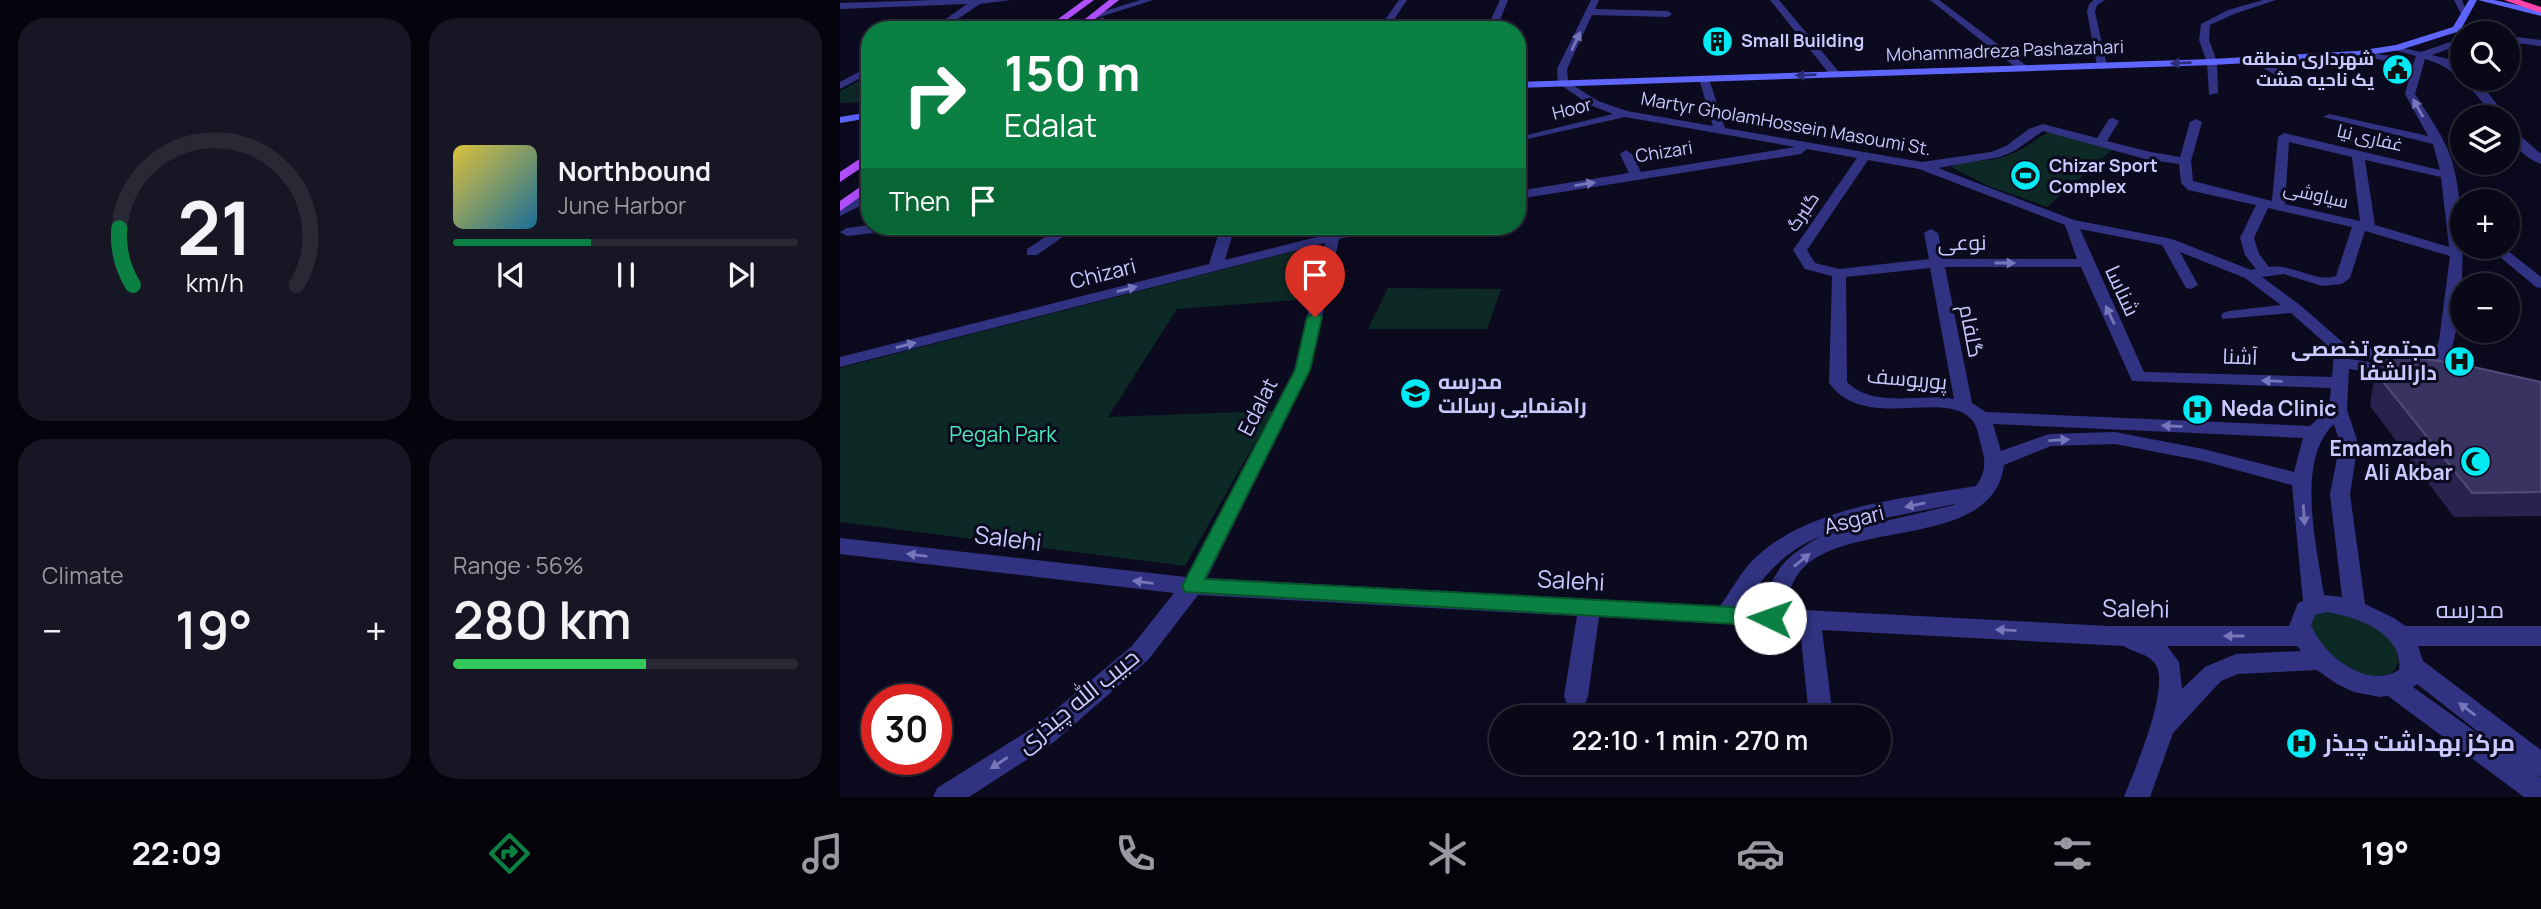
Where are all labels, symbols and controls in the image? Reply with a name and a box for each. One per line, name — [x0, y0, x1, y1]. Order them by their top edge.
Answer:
map controls — [2450, 21, 2520, 343]
button: search — [2450, 21, 2520, 91]
building icon: Small Building — [1701, 24, 1735, 58]
place label: Small Building — [1741, 28, 1864, 52]
one-way arrow — [1570, 31, 1581, 51]
street label: Mohammadreza Pashazahari — [1886, 34, 2124, 66]
text: 150 m — [1004, 39, 1140, 106]
place label: شهرداری منطقه یک ناحیه هشت — [2242, 46, 2374, 91]
icon: right — [889, 49, 980, 140]
public building icon: شهرداری منطقه یک ناحیه هشت — [2380, 52, 2414, 86]
one-way arrow — [2169, 57, 2191, 69]
one-way arrow — [1795, 69, 1817, 81]
street label: Martyr GholamHossein Masoumi St. — [1639, 86, 1933, 160]
street label: Hoor — [1549, 91, 1595, 125]
one-way arrow — [2412, 98, 2424, 118]
text: Edalat — [1004, 103, 1097, 147]
button: layers — [2450, 105, 2520, 175]
street label: غفاری نیا — [2335, 118, 2406, 156]
street label: Chizari — [1634, 135, 1694, 167]
text: Northbound — [558, 153, 711, 189]
place label: Chizar Sport Complex — [2049, 153, 2158, 198]
sports icon: Chizar Sport Complex — [2009, 159, 2043, 193]
street label: سیاوشی — [2281, 175, 2351, 213]
text: 21 — [177, 178, 252, 278]
one-way arrow — [1574, 178, 1596, 189]
icon: arrive — [964, 182, 1002, 220]
text: Then — [889, 183, 950, 219]
street label: گلبرگ — [1780, 187, 1824, 236]
text: June Harbor — [558, 189, 686, 221]
button: + — [2450, 189, 2520, 259]
street label: نوعی — [1937, 228, 1987, 256]
pin — [1285, 245, 1345, 317]
street label: Chizari — [1067, 251, 1139, 295]
icon: previous — [492, 256, 530, 294]
icon: pause — [607, 256, 645, 294]
icon: next — [722, 256, 760, 294]
icon: arrive — [1296, 256, 1334, 294]
one-way arrow — [1994, 257, 2016, 269]
street label: شناسا — [2099, 261, 2147, 321]
text: km/h — [185, 265, 244, 300]
button: − — [2450, 273, 2520, 343]
one-way arrow — [1116, 283, 1138, 294]
street label: گلفام — [1952, 302, 1991, 360]
one-way arrow — [2104, 304, 2115, 325]
place label: مجتمع تخصصی دارالشفا — [2291, 334, 2437, 386]
one-way arrow — [895, 339, 917, 350]
street label: آشنا — [2222, 341, 2259, 371]
hospital icon: مجتمع تخصصی دارالشفا — [2443, 344, 2477, 378]
street label: پوریوسف — [1866, 361, 1949, 396]
place label: مدرسه راهنمایی رسالت — [1438, 367, 1587, 419]
street label: Edalat — [1231, 373, 1283, 440]
one-way arrow — [2261, 376, 2283, 387]
school or university icon: مدرسه راهنمایی رسالت — [1398, 377, 1432, 411]
hospital icon: Neda Clinic — [2181, 392, 2215, 426]
place label: Neda Clinic — [2221, 394, 2336, 422]
park label: Pegah Park — [949, 420, 1057, 448]
one-way arrow — [2161, 420, 2183, 431]
one-way arrow — [2048, 434, 2070, 445]
place label: Emamzadeh Ali Akbar — [2329, 434, 2453, 486]
mosque icon: Emamzadeh Ali Akbar — [2459, 444, 2493, 478]
street label: Asgari — [1821, 498, 1887, 540]
one-way arrow — [1904, 500, 1926, 511]
one-way arrow — [2299, 504, 2310, 526]
street label: Salehi — [973, 517, 1044, 558]
text: Range · 56% — [453, 549, 584, 581]
one-way arrow — [906, 549, 928, 560]
one-way arrow — [1792, 552, 1810, 567]
text: Climate — [42, 559, 124, 591]
street label: Salehi — [1536, 561, 1606, 598]
one-way arrow — [1132, 576, 1154, 587]
position arrow — [1733, 581, 1807, 655]
text: 280 km — [453, 584, 632, 655]
street label: Salehi — [2102, 590, 2170, 625]
street label: مدرسه — [2436, 592, 2504, 625]
text: 19° — [175, 594, 253, 665]
text: − — [42, 604, 63, 656]
text: + — [365, 604, 387, 656]
one-way arrow — [1995, 625, 2017, 636]
one-way arrow — [2222, 630, 2244, 642]
street label: حبیب الله چیذری — [1009, 640, 1146, 760]
speed limit sign: 30 — [861, 684, 952, 775]
one-way arrow — [2459, 701, 2477, 716]
text: 22:10 · 1 min · 270 m — [1572, 722, 1808, 758]
place label: مرکز بهداشت چیذر — [2323, 725, 2515, 760]
hospital icon: مرکز بهداشت چیذر — [2284, 726, 2318, 760]
one-way arrow — [989, 757, 1008, 770]
icon: directions — [485, 829, 534, 878]
icon: music — [798, 829, 847, 878]
icon: phone — [1111, 829, 1160, 878]
icon: climate — [1423, 829, 1472, 878]
icon: car — [1736, 829, 1785, 878]
icon: filters — [2048, 829, 2097, 878]
text: 22:09 — [132, 831, 222, 875]
text: 19° — [2361, 831, 2409, 875]

